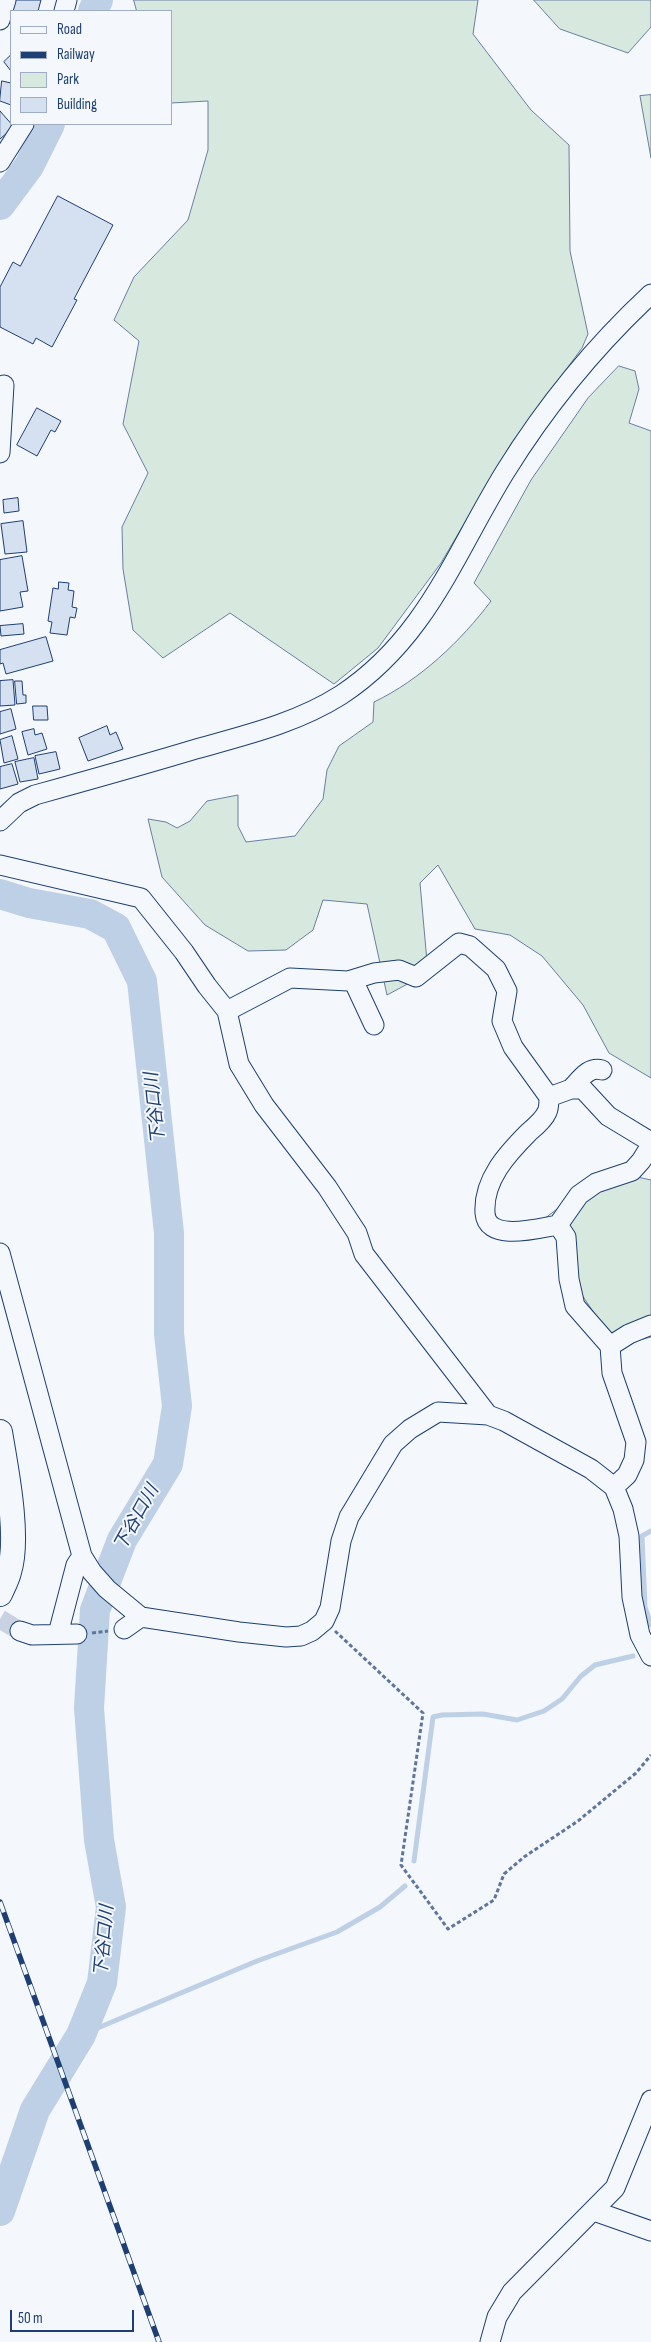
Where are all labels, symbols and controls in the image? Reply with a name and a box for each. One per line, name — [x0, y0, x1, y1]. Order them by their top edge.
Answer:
legend — [10, 10, 172, 125]
text: Road — [57, 20, 82, 39]
text: Railway — [57, 45, 95, 64]
text: Park — [57, 70, 79, 89]
text: Building — [57, 95, 97, 114]
water label: 下谷口川 — [141, 1071, 171, 1145]
water label: 下谷口川 — [110, 1481, 164, 1555]
water label: 下谷口川 — [91, 1904, 119, 1978]
scale bar — [12, 2300, 136, 2332]
text: 50 m — [18, 2309, 43, 2328]

